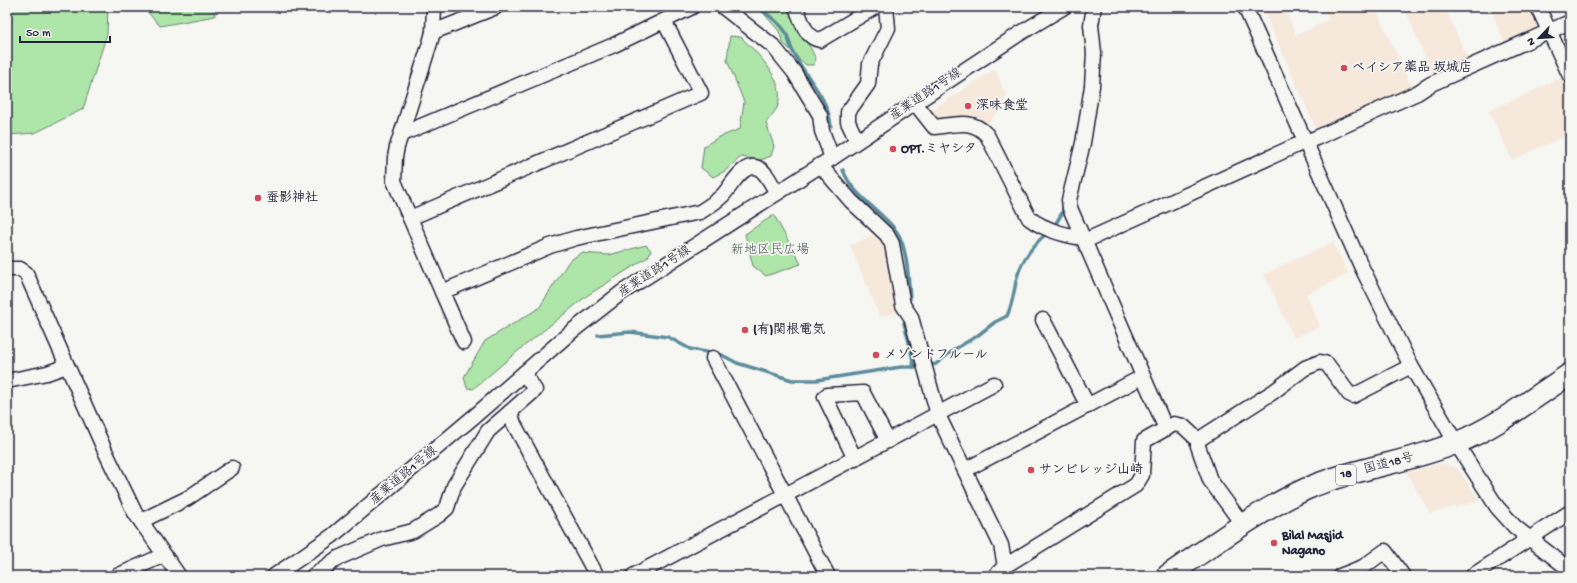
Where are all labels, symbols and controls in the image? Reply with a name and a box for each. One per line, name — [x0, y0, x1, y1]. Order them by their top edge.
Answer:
scale bar — [20, 18, 110, 44]
north arrow — [1519, 18, 1559, 58]
text: 50 m — [26, 27, 51, 41]
text: N — [1525, 36, 1539, 47]
place label: ベイシア薬品 坂城店 — [1352, 60, 1472, 76]
marker: ベイシア薬品 坂城店 — [1339, 63, 1349, 73]
street label: 産業道路1号線 — [887, 64, 966, 124]
place label: 深味食堂 — [976, 98, 1028, 114]
marker: 深味食堂 — [963, 101, 973, 111]
place label: OPT.ミヤシタ — [901, 142, 977, 157]
marker: OPT.ミヤシタ — [888, 144, 898, 154]
place label: 蚕影神社 — [266, 190, 318, 206]
marker: 蚕影神社 — [253, 193, 263, 203]
street label: 産業道路1号線 — [615, 242, 695, 301]
park label: 新地区民広場 — [731, 242, 809, 258]
place label: (有)関根電気 — [753, 322, 825, 338]
marker: (有)関根電気 — [740, 325, 750, 335]
place label: メゾンドフルール — [884, 347, 988, 363]
marker: メゾンドフルール — [871, 350, 881, 360]
street label: 産業道路1号線 — [367, 442, 441, 509]
street label: 国道18号 — [1362, 449, 1416, 478]
place label: サンビレッジ山崎 — [1039, 462, 1143, 478]
marker: サンビレッジ山崎 — [1026, 465, 1036, 475]
road number: 18 — [1336, 465, 1356, 485]
place label: Bilal Masjid Nagano — [1281, 529, 1344, 559]
marker: Bilal Masjid Nagano — [1269, 538, 1279, 548]

